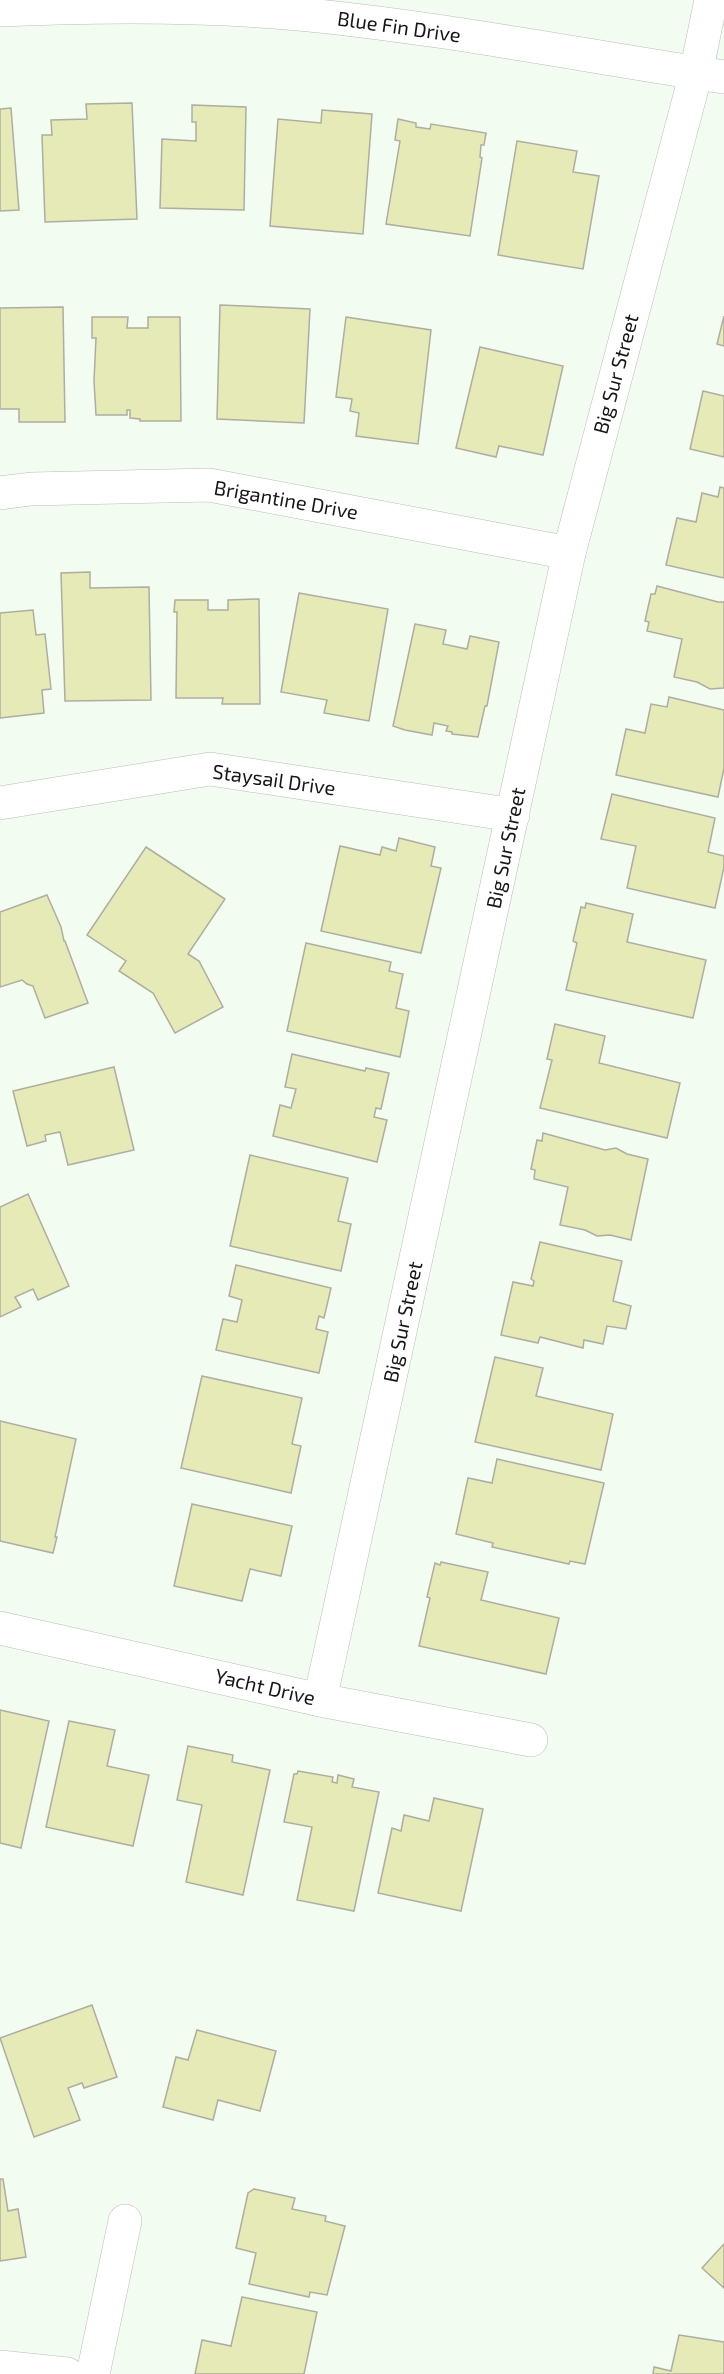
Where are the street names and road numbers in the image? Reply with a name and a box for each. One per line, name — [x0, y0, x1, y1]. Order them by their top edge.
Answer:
street label: Blue Fin Drive — [336, 5, 462, 47]
street label: Big Sur Street — [587, 311, 643, 436]
street label: Brigantine Drive — [212, 475, 360, 524]
street label: Staysail Drive — [211, 759, 337, 800]
street label: Big Sur Street — [480, 785, 530, 911]
street label: Big Sur Street — [377, 1259, 427, 1385]
street label: Yacht Drive — [213, 1663, 318, 1709]

